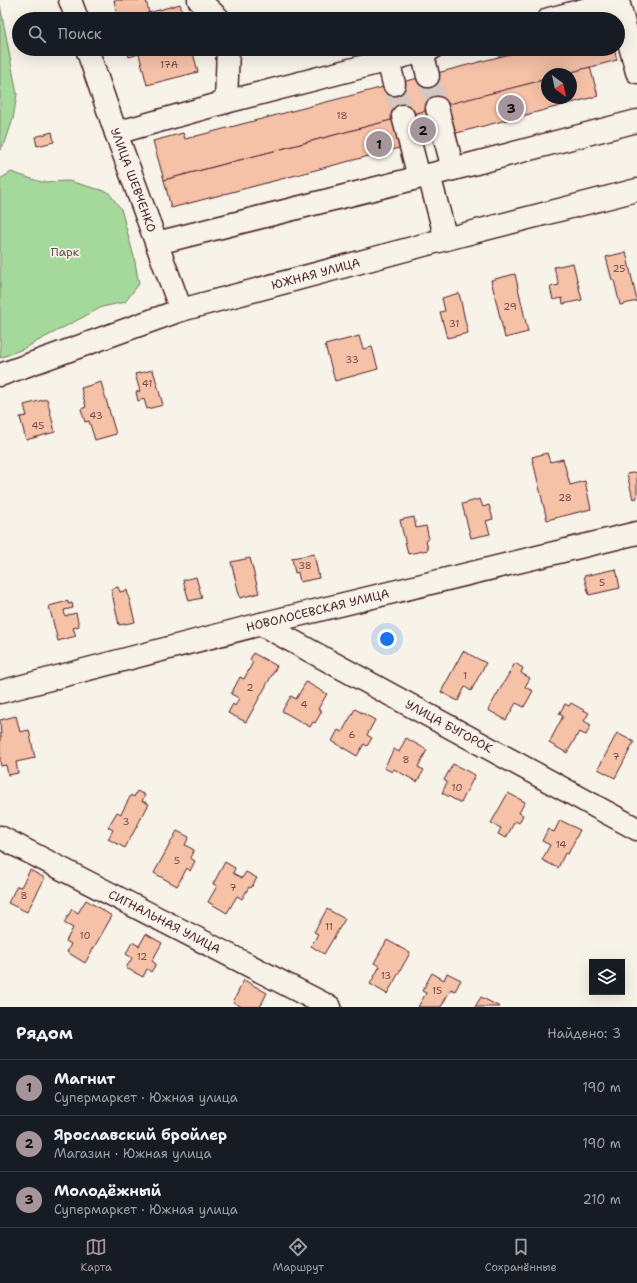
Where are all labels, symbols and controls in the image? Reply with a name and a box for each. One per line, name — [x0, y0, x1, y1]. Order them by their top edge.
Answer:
search box — [12, 12, 625, 56]
icon: search — [26, 23, 48, 45]
text: Поиск — [58, 24, 102, 44]
house number: 17А — [160, 58, 178, 71]
north arrow — [541, 68, 577, 104]
pin: 3 — [498, 93, 524, 123]
house number: 18 — [336, 109, 348, 122]
pin: 2 — [410, 115, 436, 145]
street label: УЛИЦА ШЕВЧЕНКО — [107, 126, 160, 234]
pin: 1 — [366, 129, 392, 159]
park label: Парк — [51, 244, 80, 260]
street label: ЮЖНАЯ УЛИЦА — [270, 254, 362, 293]
house number: 25 — [613, 262, 625, 275]
house number: 29 — [503, 300, 517, 313]
house number: 31 — [449, 317, 459, 330]
house number: 33 — [345, 353, 359, 366]
house number: 41 — [142, 377, 152, 390]
house number: 43 — [89, 409, 103, 422]
house number: 45 — [32, 419, 44, 432]
house number: 28 — [558, 491, 572, 504]
house number: 38 — [298, 559, 312, 572]
house number: 5 — [599, 576, 605, 589]
street label: НОВОЛОСЕВСКАЯ УЛИЦА — [244, 585, 391, 636]
your location — [377, 629, 397, 649]
house number: 1 — [463, 669, 467, 682]
house number: 2 — [247, 681, 254, 694]
street label: УЛИЦА БУГОРОК — [402, 696, 496, 757]
house number: 4 — [301, 698, 308, 711]
house number: 6 — [349, 728, 356, 741]
house number: 7 — [613, 750, 620, 763]
house number: 8 — [403, 753, 410, 766]
house number: 10 — [452, 781, 462, 794]
house number: 3 — [123, 815, 130, 828]
house number: 14 — [556, 838, 566, 851]
house number: 5 — [174, 854, 180, 867]
house number: 7 — [230, 881, 237, 894]
street label: СИГНАЛЬНАЯ УЛИЦА — [106, 886, 223, 957]
house number: 8 — [21, 889, 28, 902]
house number: 11 — [325, 920, 333, 933]
house number: 10 — [80, 929, 90, 942]
house number: 12 — [137, 950, 147, 963]
map controls — [589, 959, 625, 995]
button: layers — [589, 959, 625, 995]
house number: 13 — [381, 969, 391, 982]
house number: 15 — [432, 984, 442, 997]
text: Рядом — [16, 1022, 73, 1044]
text: Найдено: 3 — [547, 1025, 621, 1042]
text: Магнит — [54, 1069, 115, 1089]
text: 1 — [26, 1079, 32, 1096]
text: 190 m — [582, 1079, 621, 1096]
text: Супермаркет · Южная улица — [54, 1089, 238, 1106]
text: Ярославский бройлер — [54, 1125, 227, 1145]
text: 2 — [24, 1135, 34, 1152]
text: 190 m — [582, 1135, 621, 1152]
text: Магазин · Южная улица — [54, 1145, 212, 1162]
text: Молодёжный — [54, 1181, 161, 1201]
text: 3 — [24, 1191, 34, 1208]
text: 210 m — [583, 1191, 621, 1208]
text: Супермаркет · Южная улица — [54, 1201, 238, 1218]
tab: Карта — [80, 1236, 112, 1275]
tab: Маршрут — [273, 1236, 324, 1275]
tab: Сохранённые — [485, 1236, 557, 1275]

